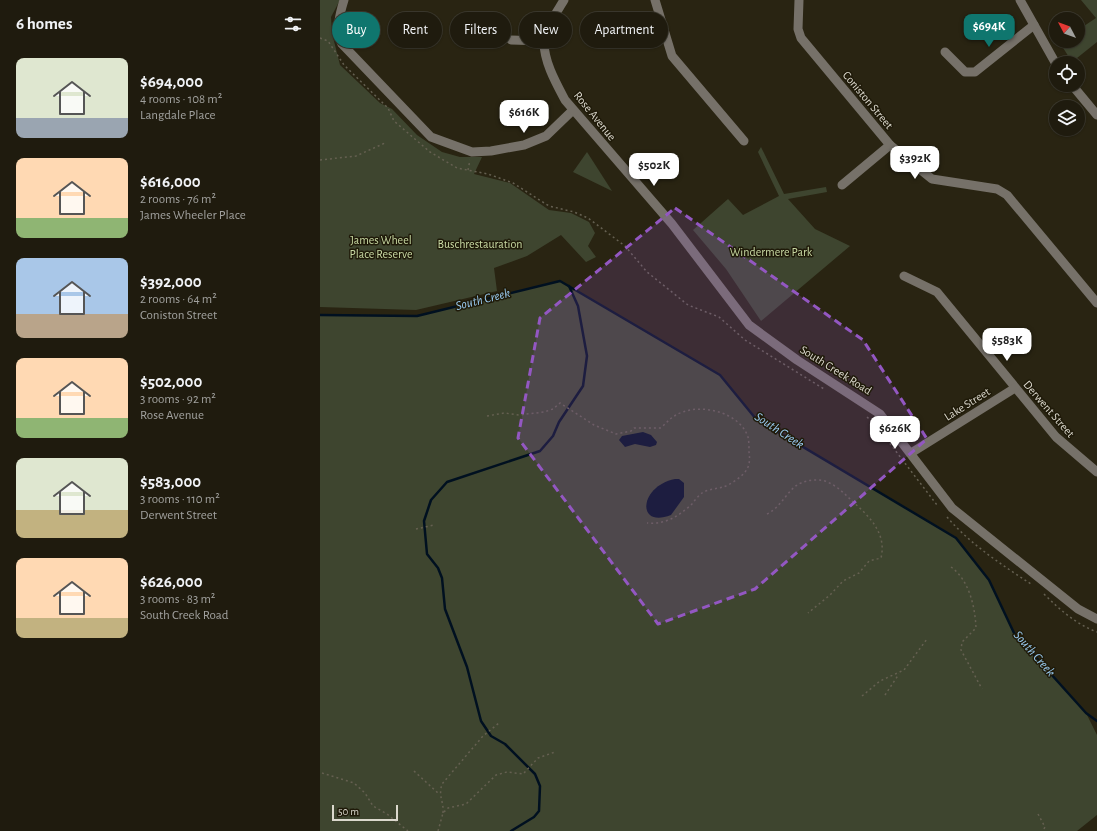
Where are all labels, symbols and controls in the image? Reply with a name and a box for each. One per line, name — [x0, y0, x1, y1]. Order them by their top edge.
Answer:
chip: Buy — [332, 12, 380, 48]
chip: Rent — [388, 12, 442, 48]
chip: Filters — [450, 12, 511, 48]
chip: New — [519, 12, 572, 48]
chip: Apartment — [580, 12, 668, 48]
north arrow — [1049, 12, 1085, 48]
map controls — [1049, 12, 1085, 136]
icon: filters — [282, 13, 304, 35]
pin: $694K — [961, 14, 1017, 48]
text: 6 homes — [16, 15, 72, 32]
text: $694K — [973, 20, 1005, 33]
button: locate — [1049, 56, 1085, 92]
street label: Coniston Street — [841, 69, 896, 131]
text: $694,000 — [140, 73, 203, 90]
icon: home — [48, 74, 96, 122]
street label: Rose Avenue — [572, 89, 618, 143]
text: 4 rooms · 108 m² — [140, 93, 222, 106]
pin: $616K — [496, 100, 552, 134]
button: layers — [1049, 100, 1085, 136]
text: $616K — [509, 106, 539, 119]
text: Langdale Place — [140, 109, 215, 122]
pin: $392K — [887, 146, 943, 180]
text: $392K — [899, 152, 931, 165]
pin: $502K — [626, 153, 682, 187]
text: $502K — [638, 159, 670, 172]
text: $616,000 — [140, 173, 201, 190]
icon: home — [48, 174, 96, 222]
text: 2 rooms · 76 m² — [140, 193, 216, 206]
text: James Wheeler Place — [140, 209, 246, 222]
park label: James Wheel Place Reserve — [349, 234, 413, 260]
park label: Buschrestauration — [438, 238, 522, 250]
park label: Windermere Park — [730, 246, 813, 258]
text: $392,000 — [140, 273, 202, 290]
icon: home — [48, 274, 96, 322]
water label: South Creek — [454, 287, 512, 313]
text: 2 rooms · 64 m² — [140, 293, 217, 306]
text: Coniston Street — [140, 309, 217, 322]
pin: $583K — [979, 328, 1035, 362]
text: $583K — [991, 334, 1023, 347]
street label: South Creek Road — [798, 343, 874, 397]
text: $502,000 — [140, 373, 202, 390]
icon: home — [48, 374, 96, 422]
street label: Derwent Street — [1021, 378, 1077, 440]
street label: Lake Street — [942, 385, 992, 423]
text: 3 rooms · 92 m² — [140, 393, 216, 406]
text: Rose Avenue — [140, 409, 204, 422]
water label: South Creek — [752, 410, 806, 452]
pin: $626K — [867, 416, 923, 450]
text: $626K — [879, 422, 911, 435]
text: $583,000 — [140, 473, 201, 490]
icon: home — [48, 474, 96, 522]
text: 3 rooms · 110 m² — [140, 493, 220, 506]
text: Derwent Street — [140, 509, 217, 522]
text: $626,000 — [140, 573, 203, 590]
icon: home — [48, 574, 96, 622]
text: 3 rooms · 83 m² — [140, 593, 215, 606]
text: South Creek Road — [140, 609, 229, 622]
water label: South Creek — [1011, 629, 1057, 679]
scale bar — [332, 803, 398, 822]
text: 50 m — [338, 806, 359, 817]

